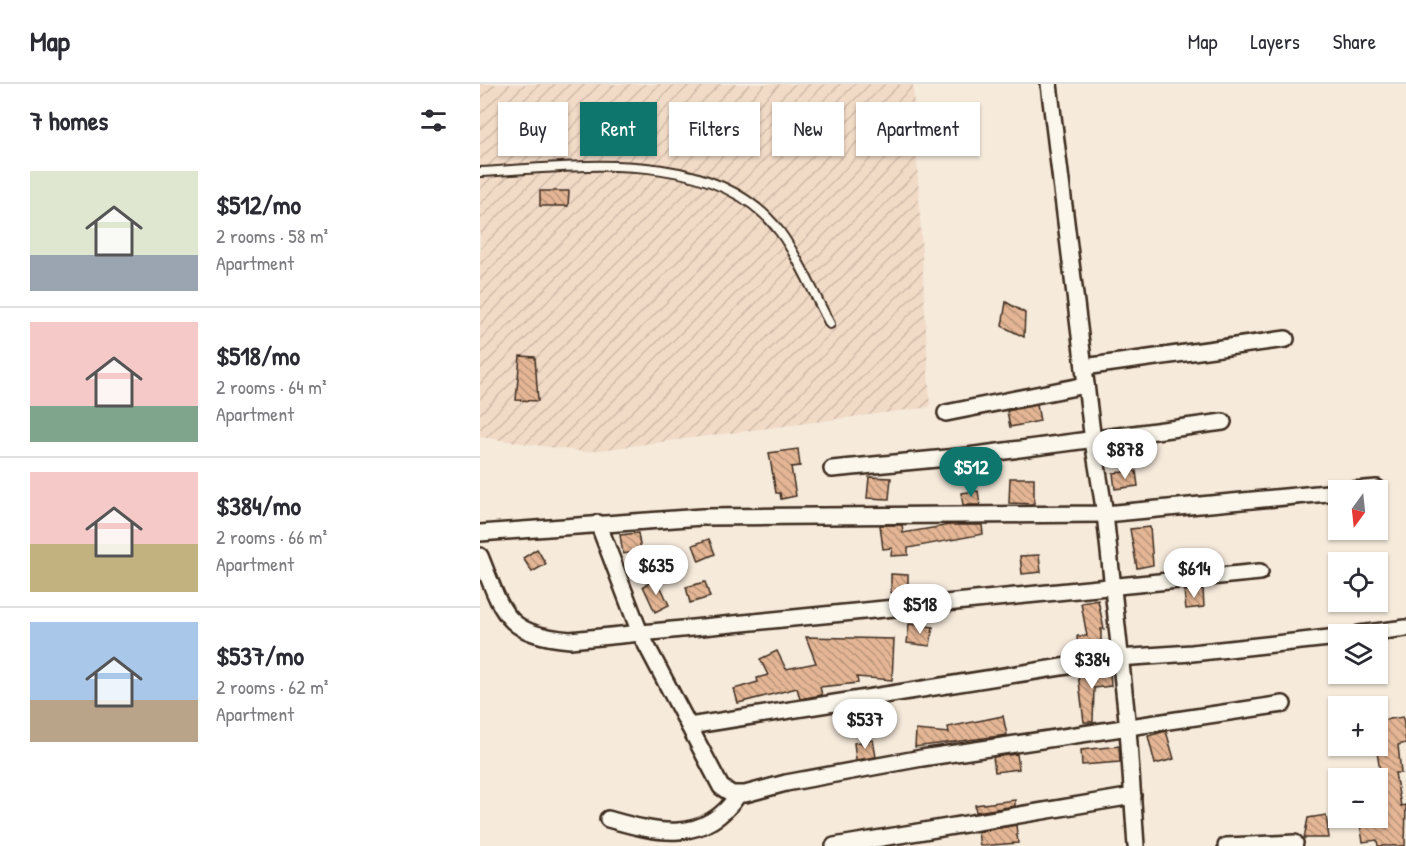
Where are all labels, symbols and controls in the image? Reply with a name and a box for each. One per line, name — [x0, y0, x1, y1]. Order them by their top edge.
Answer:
text: Map — [30, 22, 70, 60]
text: Map — [1188, 27, 1217, 56]
text: Layers — [1250, 27, 1300, 56]
text: Share — [1333, 27, 1376, 56]
chip: Buy — [498, 102, 568, 156]
chip: Rent — [580, 102, 657, 156]
chip: Filters — [669, 102, 760, 156]
chip: New — [772, 102, 844, 156]
chip: Apartment — [856, 102, 980, 156]
text: 7 homes — [30, 103, 108, 138]
icon: filters — [417, 104, 450, 137]
text: $512/mo — [216, 187, 301, 222]
icon: home — [78, 195, 150, 267]
text: 2 rooms · 58 m² — [216, 222, 328, 249]
text: Apartment — [216, 249, 294, 276]
text: $518/mo — [216, 338, 300, 373]
icon: home — [78, 346, 150, 418]
text: 2 rooms · 64 m² — [216, 373, 327, 400]
text: Apartment — [216, 400, 294, 427]
pin: $878 — [1089, 429, 1161, 480]
text: $878 — [1106, 435, 1144, 462]
pin: $512 — [935, 447, 1007, 498]
text: $512 — [953, 453, 989, 480]
north arrow — [1328, 480, 1388, 540]
map controls — [1328, 480, 1388, 828]
text: $384/mo — [216, 488, 301, 523]
icon: home — [78, 496, 150, 568]
text: 2 rooms · 66 m² — [216, 523, 327, 550]
pin: $635 — [620, 545, 692, 596]
pin: $614 — [1158, 548, 1230, 599]
text: Apartment — [216, 550, 294, 577]
text: $635 — [638, 551, 674, 578]
button: locate — [1328, 552, 1388, 612]
text: $614 — [1178, 554, 1210, 581]
pin: $518 — [884, 584, 956, 635]
text: $518 — [903, 590, 937, 617]
button: layers — [1328, 624, 1388, 684]
text: $537/mo — [216, 638, 304, 673]
pin: $384 — [1056, 639, 1128, 690]
text: $384 — [1074, 645, 1110, 672]
icon: home — [78, 646, 150, 718]
text: 2 rooms · 62 m² — [216, 673, 328, 700]
button: + — [1328, 696, 1388, 756]
pin: $537 — [829, 699, 901, 750]
text: Apartment — [216, 700, 294, 727]
text: $537 — [846, 705, 884, 732]
button: − — [1328, 768, 1388, 828]

